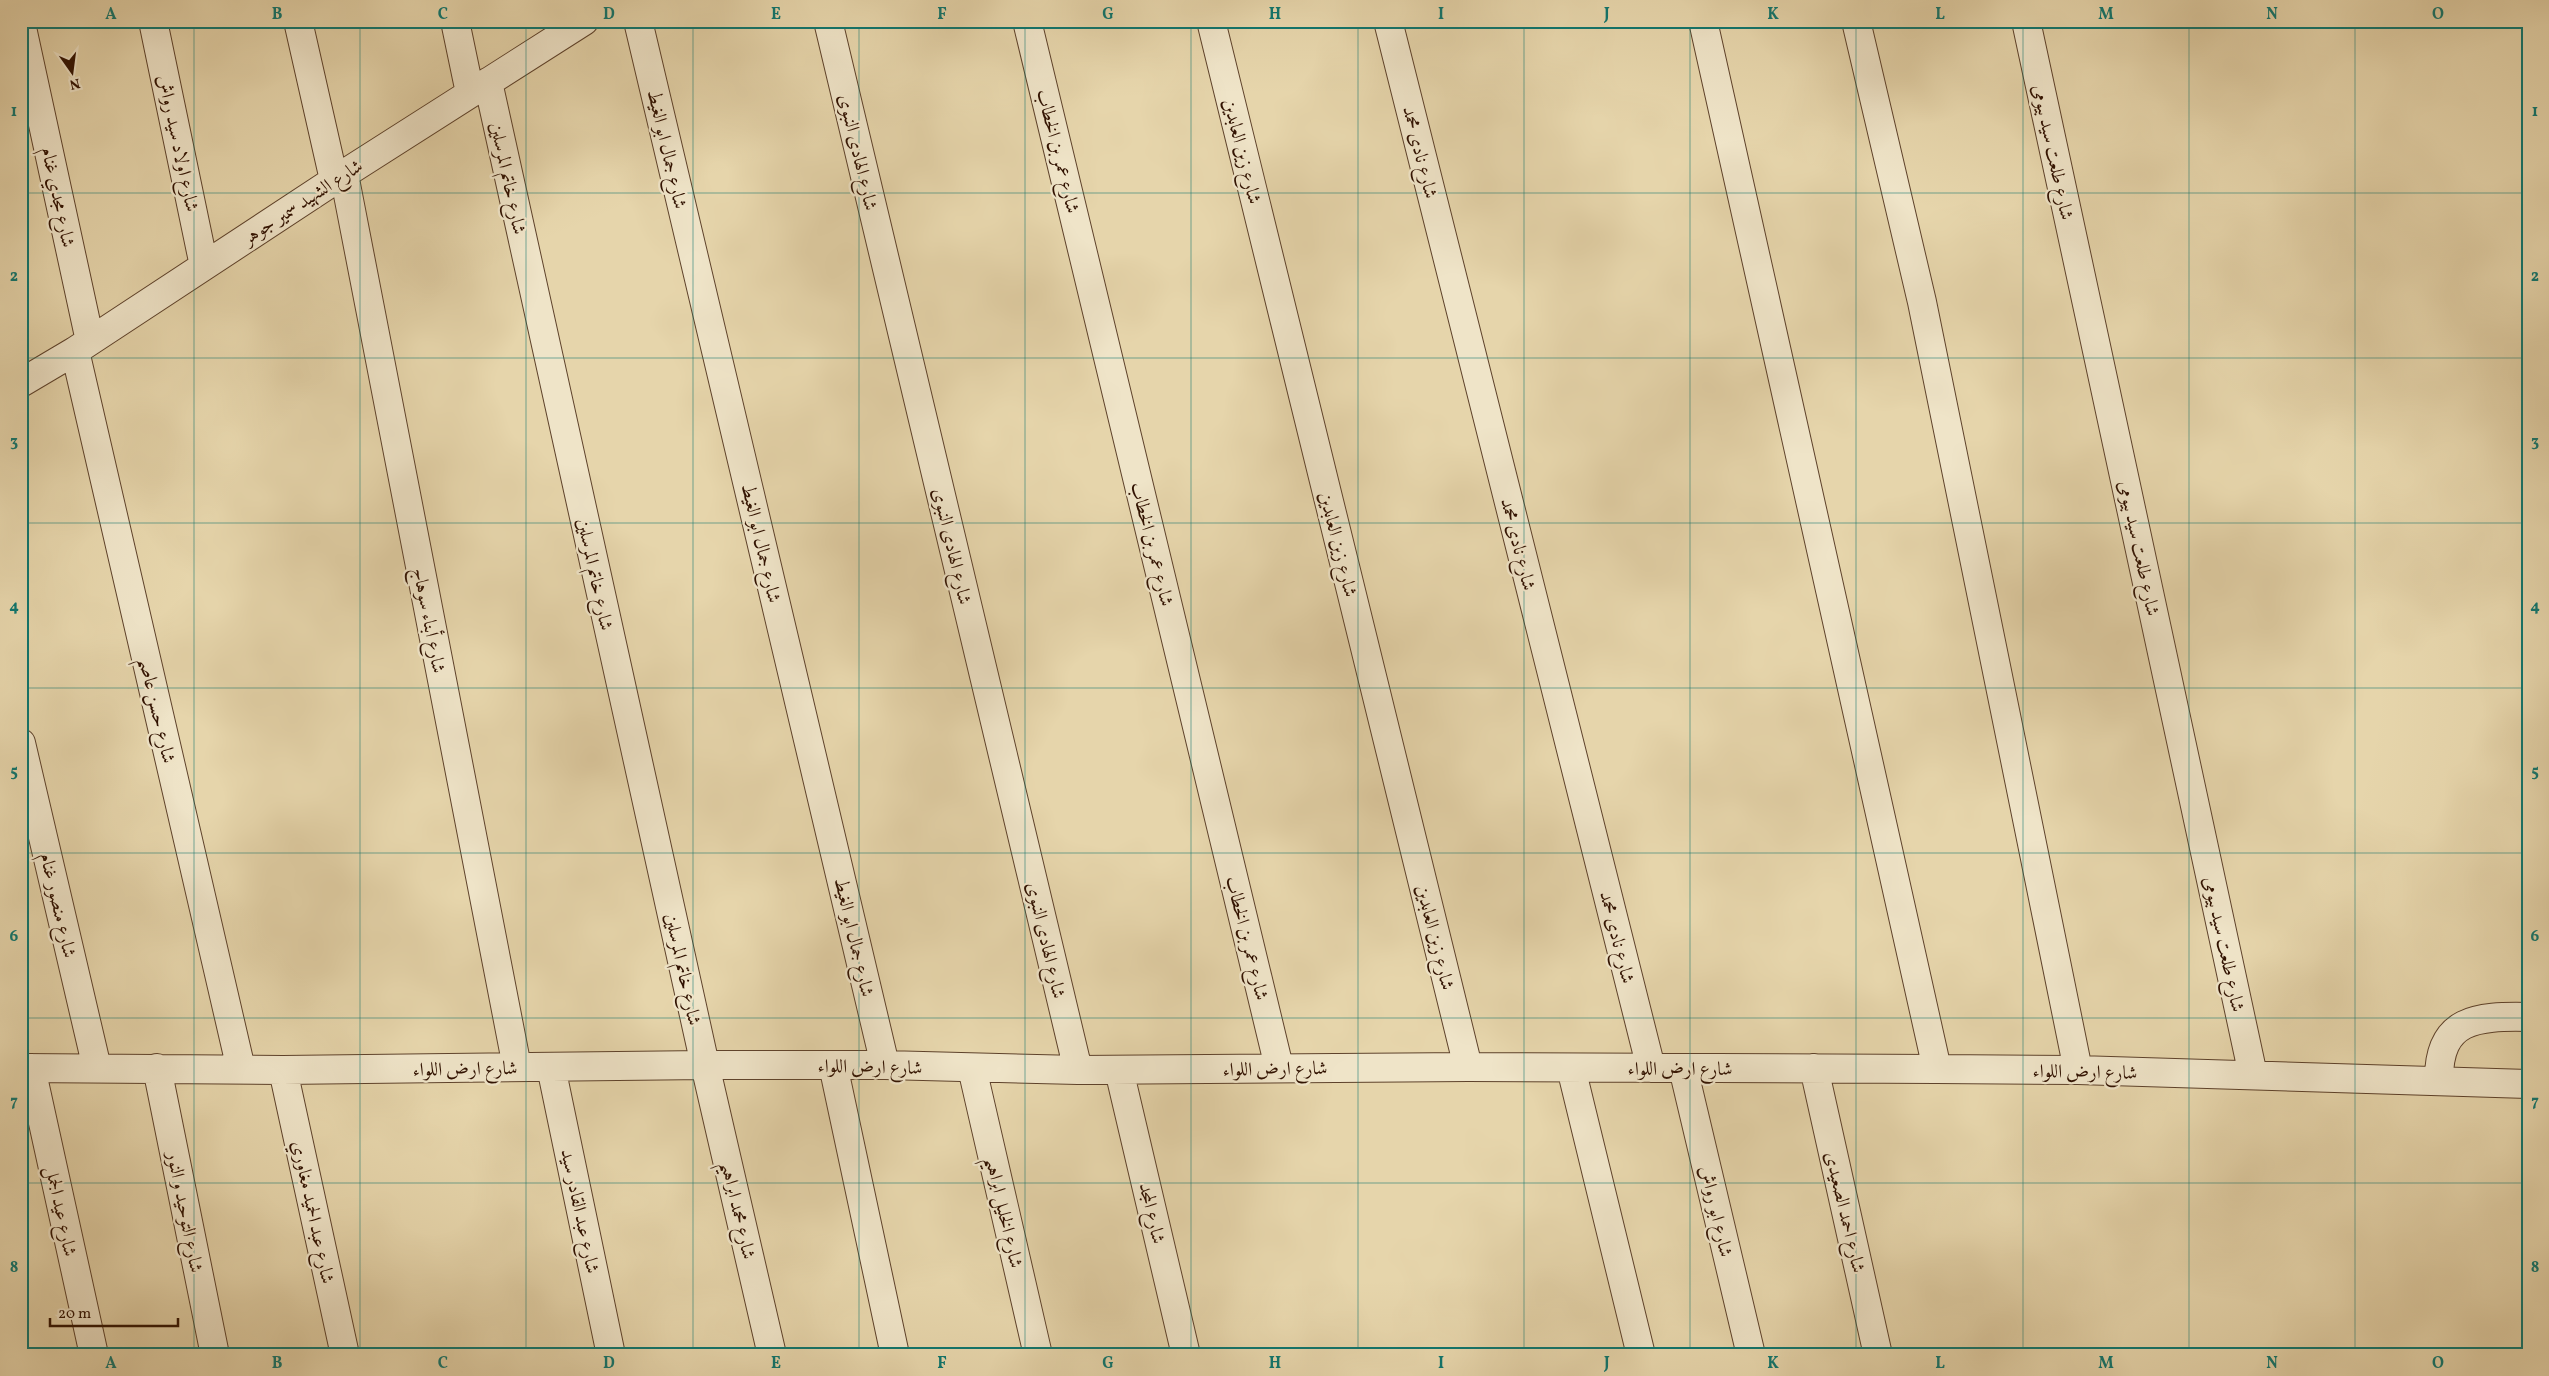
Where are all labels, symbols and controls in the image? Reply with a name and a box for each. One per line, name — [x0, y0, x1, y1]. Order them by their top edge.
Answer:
text: A — [105, 4, 117, 26]
text: B — [272, 4, 283, 26]
text: C — [438, 4, 448, 26]
text: D — [603, 4, 615, 26]
text: E — [771, 4, 781, 26]
text: F — [937, 4, 947, 26]
text: G — [1102, 4, 1114, 26]
text: H — [1269, 4, 1281, 26]
text: I — [1438, 4, 1444, 26]
text: J — [1603, 4, 1610, 26]
text: K — [1767, 4, 1779, 26]
text: L — [1935, 4, 1945, 26]
text: M — [2098, 4, 2114, 26]
text: N — [2266, 4, 2278, 26]
text: O — [2432, 4, 2444, 26]
north arrow — [48, 48, 98, 98]
text: N — [68, 73, 82, 94]
street label: شارع اولاد سيد رواش — [149, 73, 204, 214]
street label: شارع طلعت سيد بيومى — [2024, 82, 2079, 223]
street label: شارع جمال ابو الغيط — [639, 87, 692, 212]
street label: شارع عمر بن الخطاب — [1028, 87, 1085, 217]
street label: شارع الهادى النبوى — [830, 92, 883, 213]
street label: شارع زين العابدين — [1214, 96, 1267, 207]
text: 1 — [11, 101, 17, 123]
text: 1 — [2532, 101, 2538, 123]
street label: شارع نادى محمد — [1394, 104, 1443, 202]
street label: شارع خاتم المرسلين — [481, 120, 532, 237]
street label: شارع مجدي غنام — [32, 145, 80, 251]
street label: شارع الشهيد سمير جوهر — [236, 154, 369, 253]
text: 2 — [10, 266, 18, 288]
text: 2 — [2531, 266, 2539, 288]
text: 3 — [10, 431, 18, 453]
text: 3 — [2531, 431, 2539, 453]
street label: شارع طلعت سيد بيومى — [2110, 478, 2165, 619]
street label: شارع عمر بن الخطاب — [1122, 480, 1179, 610]
street label: شارع جمال ابو الغيط — [733, 481, 786, 606]
street label: شارع الهادى النبوى — [924, 486, 977, 607]
street label: شارع زين العابدين — [1310, 489, 1363, 600]
street label: شارع نادى محمد — [1492, 496, 1541, 594]
street label: شارع خاتم المرسلين — [568, 516, 619, 633]
street label: شارع أبناء سوهاج — [402, 565, 452, 676]
text: 4 — [9, 596, 19, 618]
text: 4 — [2530, 596, 2540, 618]
street label: شارع حسن عاصم — [126, 655, 181, 767]
text: 5 — [10, 761, 18, 783]
text: 5 — [2531, 761, 2539, 783]
street label: شارع منصور غنام — [30, 850, 82, 961]
street label: شارع عمر بن الخطاب — [1217, 874, 1274, 1004]
street label: شارع طلعت سيد بيومى — [2195, 874, 2250, 1015]
street label: شارع جمال ابو الغيط — [826, 875, 879, 1000]
street label: شارع الهادى النبوى — [1018, 880, 1071, 1001]
street label: شارع زين العابدين — [1407, 882, 1460, 993]
street label: شارع نادى محمد — [1591, 889, 1640, 987]
street label: شارع خاتم المرسلين — [656, 911, 707, 1028]
text: 6 — [10, 926, 19, 948]
text: 6 — [2531, 926, 2540, 948]
street label: شارع ارض اللواء — [817, 1054, 923, 1083]
street label: شارع ارض اللواء — [412, 1056, 518, 1085]
street label: شارع ارض اللواء — [1222, 1056, 1328, 1085]
street label: شارع ارض اللواء — [1627, 1057, 1733, 1084]
street label: شارع ارض اللواء — [2032, 1059, 2138, 1088]
text: 7 — [10, 1091, 18, 1113]
text: 7 — [2531, 1091, 2539, 1113]
street label: شارع عبد الحميد مغاوري — [283, 1139, 340, 1286]
street label: شارع عبد القادر سيد — [552, 1147, 605, 1276]
street label: شارع التوحيد و النور — [158, 1148, 209, 1275]
street label: شارع احمد الصعيدى — [1816, 1149, 1871, 1276]
street label: شارع الخليل ابراهيم — [973, 1154, 1029, 1272]
street label: شارع محمد ابراهيم — [708, 1159, 761, 1263]
street label: شارع ابو رواش — [1691, 1163, 1738, 1260]
street label: شارع عيد الجمل — [37, 1164, 82, 1259]
street label: شارع المجد — [1130, 1180, 1171, 1247]
text: 8 — [10, 1257, 18, 1279]
text: 8 — [2531, 1257, 2539, 1279]
scale bar — [50, 1296, 178, 1328]
text: 20 m — [58, 1304, 91, 1325]
text: A — [105, 1353, 117, 1375]
text: B — [272, 1353, 283, 1375]
text: C — [438, 1353, 448, 1375]
text: D — [603, 1353, 615, 1375]
text: E — [771, 1353, 781, 1375]
text: F — [937, 1353, 947, 1375]
text: G — [1102, 1353, 1114, 1375]
text: H — [1269, 1353, 1281, 1375]
text: I — [1438, 1353, 1444, 1375]
text: J — [1603, 1353, 1610, 1375]
text: K — [1767, 1353, 1779, 1375]
text: L — [1935, 1353, 1945, 1375]
text: M — [2098, 1353, 2114, 1375]
text: N — [2266, 1353, 2278, 1375]
text: O — [2432, 1353, 2444, 1375]

